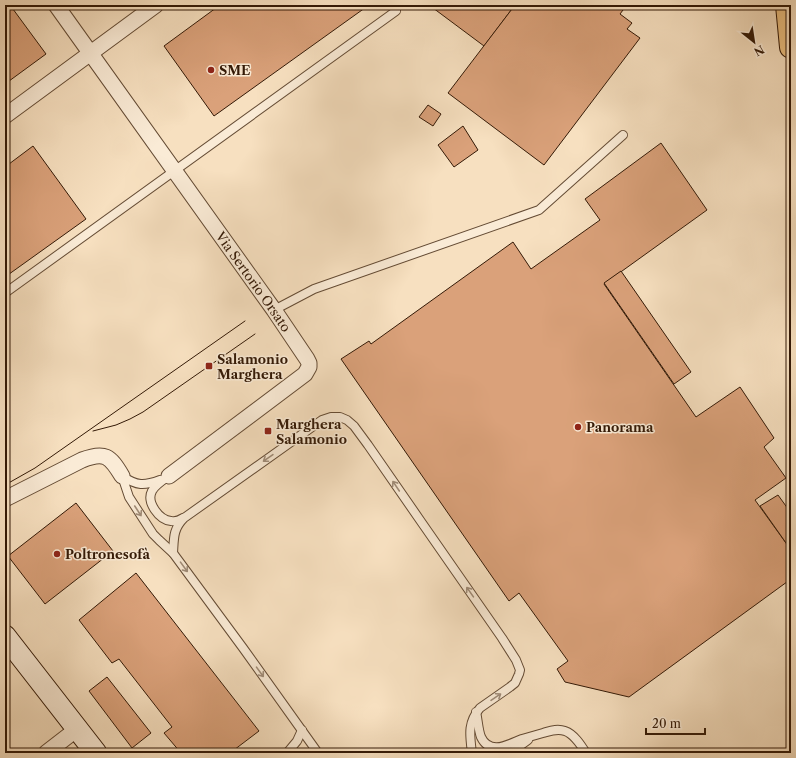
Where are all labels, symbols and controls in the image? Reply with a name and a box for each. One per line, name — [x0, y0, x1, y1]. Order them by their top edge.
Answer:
north arrow — [734, 22, 774, 62]
text: N — [751, 42, 767, 59]
place label: SME — [219, 62, 251, 78]
marker: SME — [206, 65, 216, 75]
street label: Via Sertorio Orsato — [212, 228, 294, 335]
place label: Salamonio Marghera — [217, 351, 288, 382]
marker: Salamonio Marghera — [204, 361, 214, 371]
place label: Marghera Salamonio — [276, 416, 347, 447]
place label: Panorama — [586, 419, 654, 435]
marker: Panorama — [573, 422, 583, 432]
marker: Marghera Salamonio — [263, 426, 273, 436]
one-way arrow — [263, 454, 274, 462]
one-way arrow — [392, 480, 400, 491]
one-way arrow — [134, 505, 142, 516]
place label: Poltronesofà — [65, 546, 151, 562]
marker: Poltronesofà — [52, 549, 62, 559]
one-way arrow — [179, 561, 188, 572]
one-way arrow — [466, 587, 474, 598]
one-way arrow — [256, 666, 264, 677]
one-way arrow — [490, 693, 501, 701]
scale bar — [646, 710, 705, 736]
text: 20 m — [652, 716, 681, 731]

